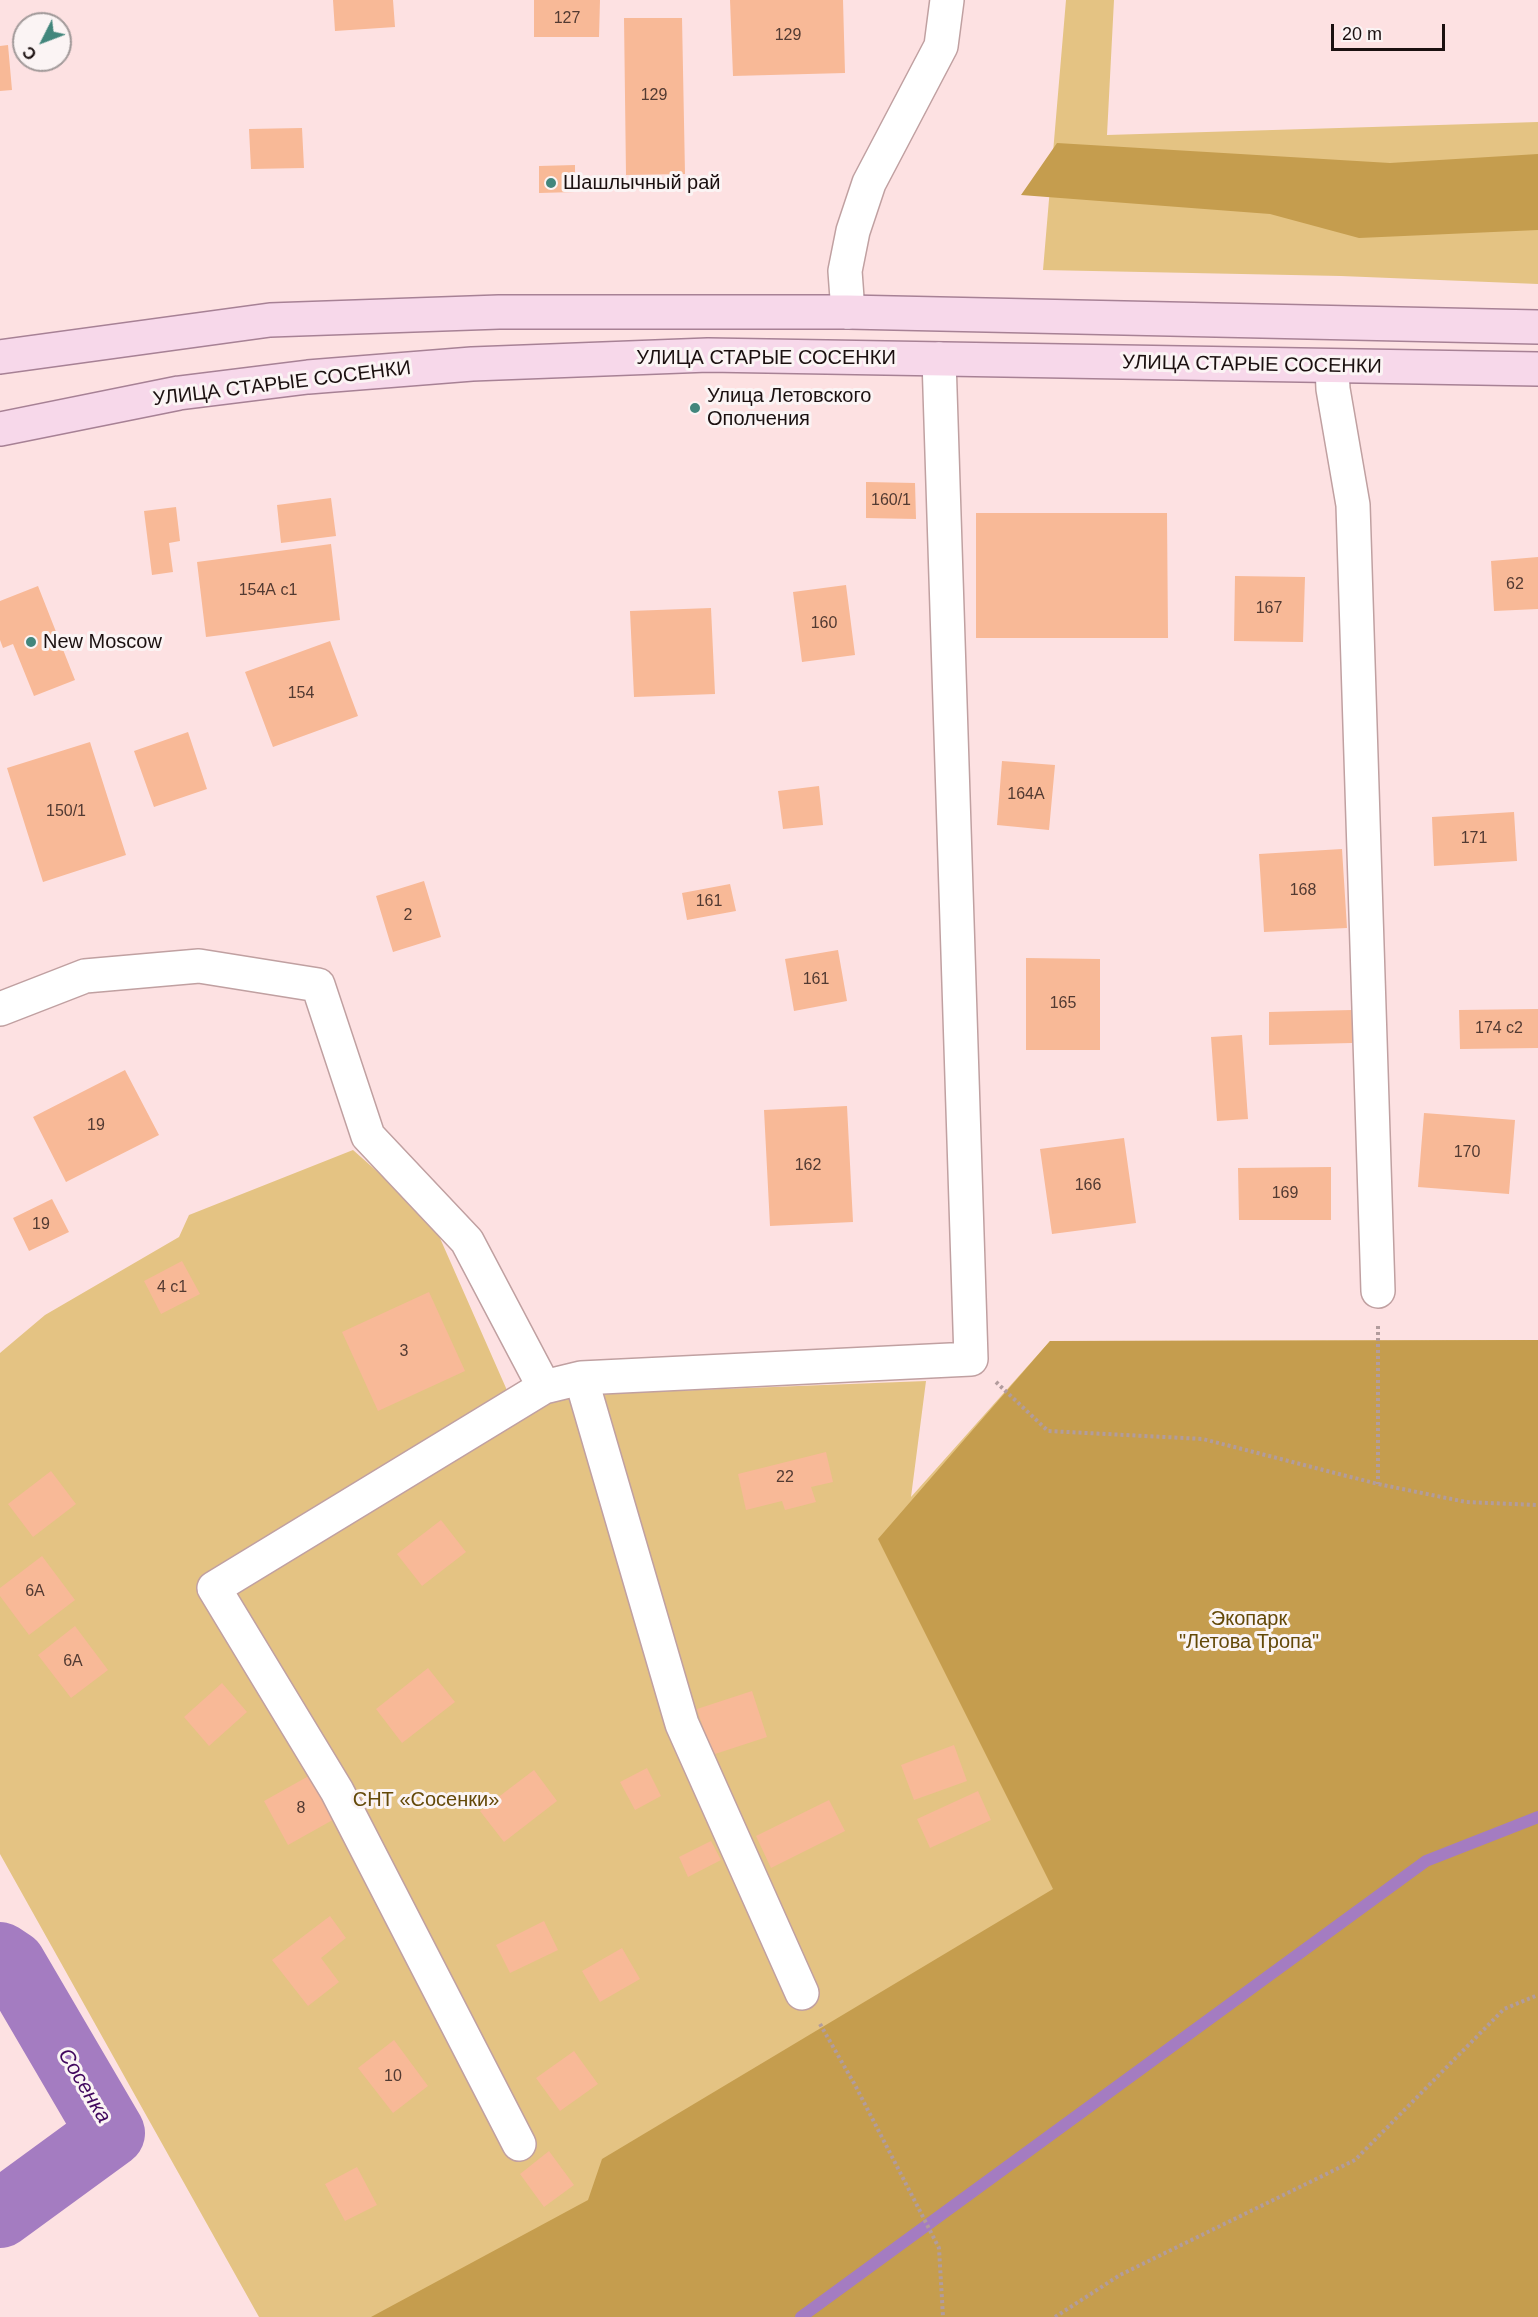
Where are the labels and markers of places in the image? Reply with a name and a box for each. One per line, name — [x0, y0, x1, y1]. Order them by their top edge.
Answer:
place label: Шашлычный рай — [563, 171, 721, 195]
marker: Шашлычный рай — [544, 176, 558, 190]
place label: Улица Летовского Ополчения — [707, 384, 871, 431]
marker: Улица Летовского Ополчения — [688, 401, 702, 415]
place label: New Moscow — [43, 630, 162, 654]
marker: New Moscow — [24, 635, 38, 649]

